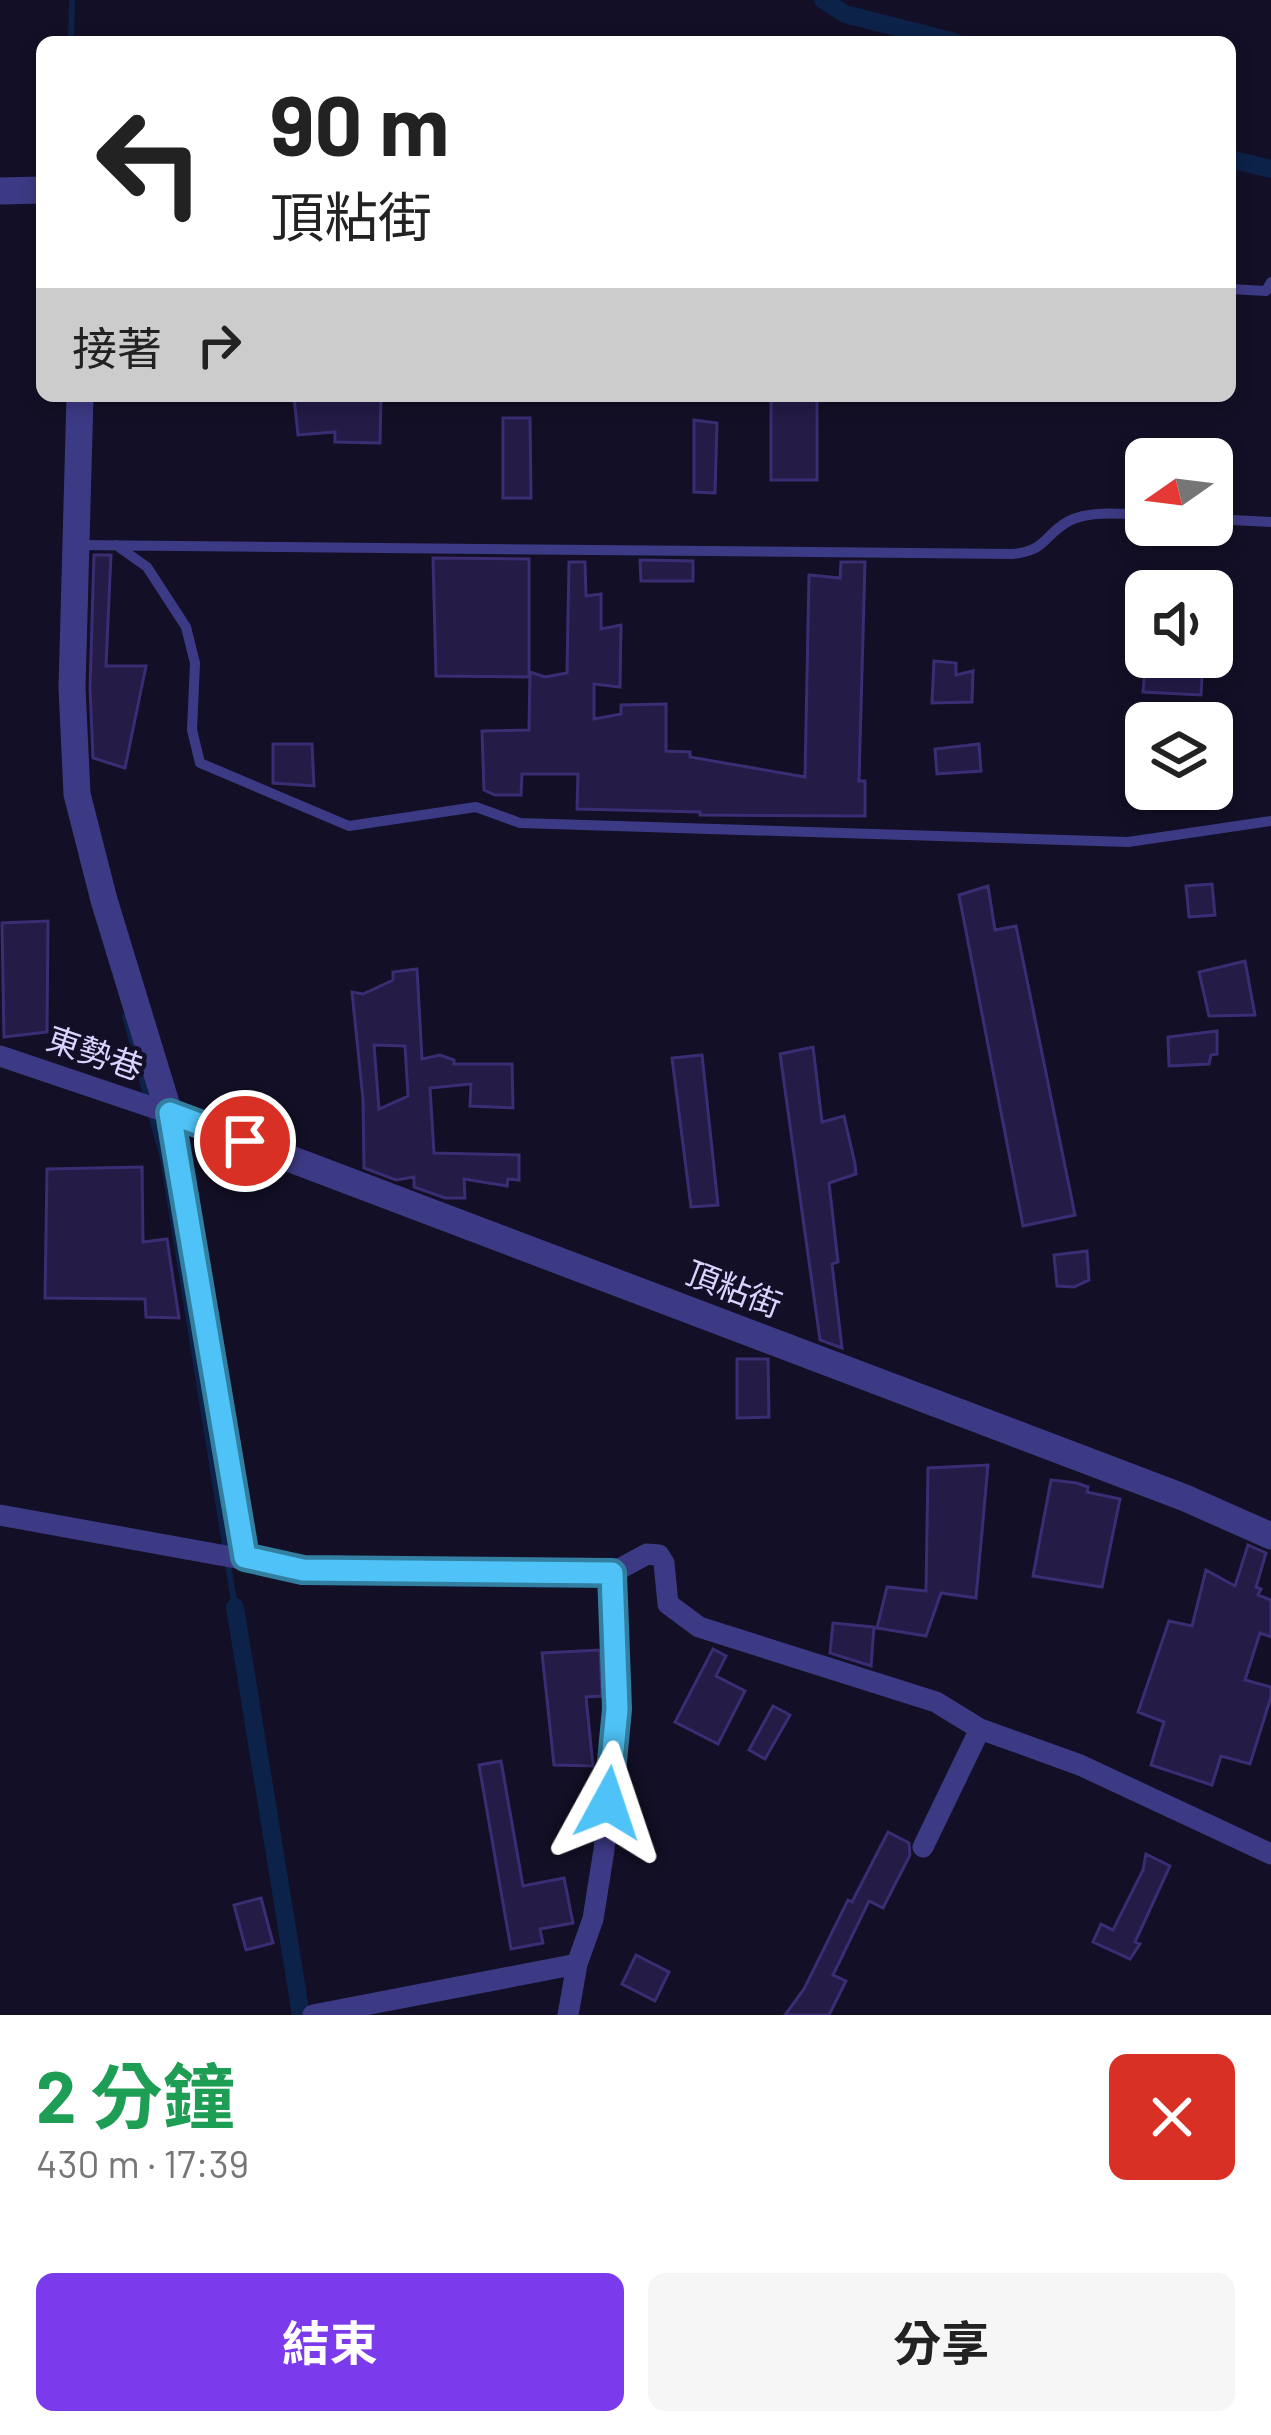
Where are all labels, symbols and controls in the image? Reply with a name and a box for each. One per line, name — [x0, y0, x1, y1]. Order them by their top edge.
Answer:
text: 90 m — [270, 72, 449, 173]
icon: left — [72, 84, 228, 240]
text: 頂粘街 — [270, 183, 432, 248]
icon: right — [186, 312, 252, 378]
text: 接著 — [72, 320, 162, 374]
north arrow — [1125, 438, 1233, 546]
map controls — [1125, 438, 1233, 810]
button: sound — [1125, 570, 1233, 678]
button: layers — [1125, 702, 1233, 810]
street label: 東勢巷 — [42, 1017, 149, 1087]
pin — [194, 1090, 296, 1192]
icon: arrive — [212, 1108, 278, 1174]
street label: 頂粘街 — [681, 1252, 788, 1324]
position arrow — [545, 1740, 671, 1866]
text: 2 分鐘 — [36, 2051, 235, 2137]
button: close — [1109, 2054, 1235, 2180]
text: 430 m · 17:39 — [36, 2139, 249, 2186]
button: 結束 — [36, 2273, 624, 2411]
button: 分享 — [648, 2273, 1235, 2411]

